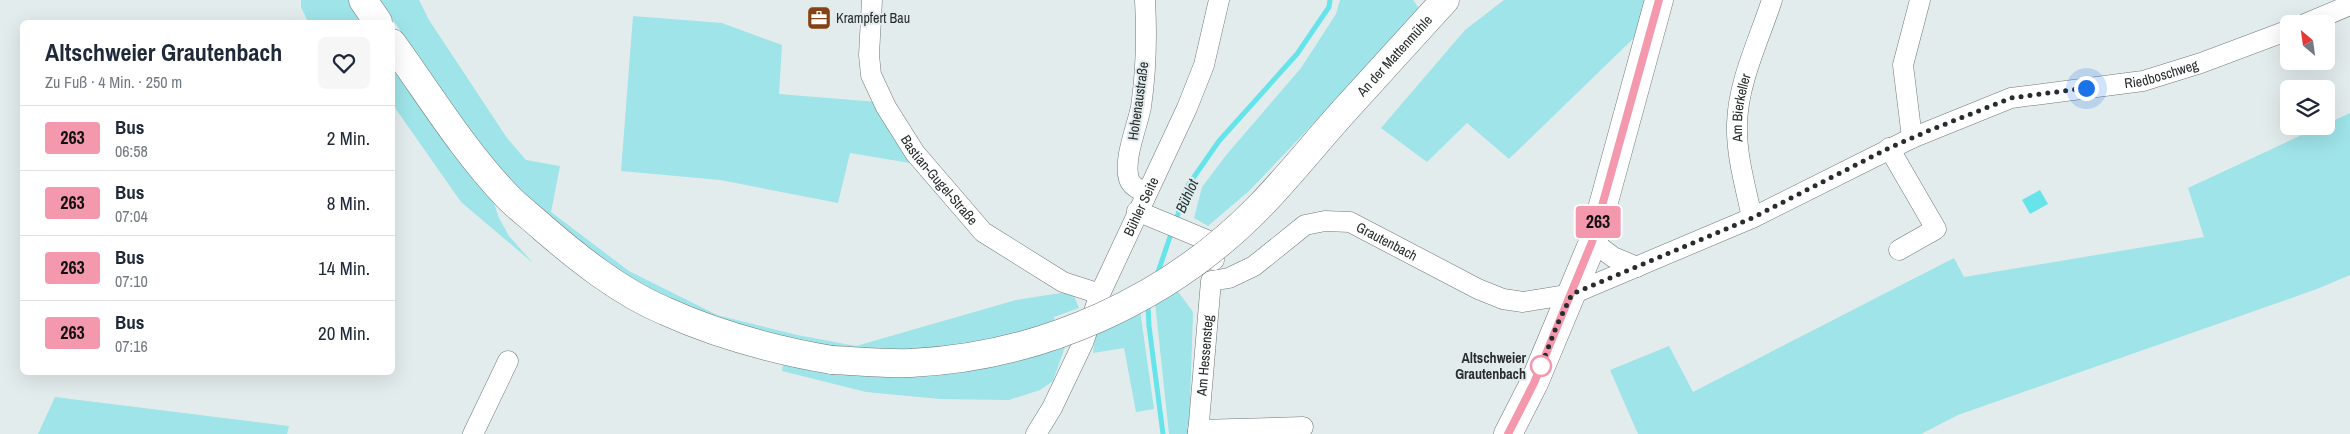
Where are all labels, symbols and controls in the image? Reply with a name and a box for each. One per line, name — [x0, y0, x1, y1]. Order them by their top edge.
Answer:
office icon: Krampfert Bau — [806, 5, 832, 31]
place label: Krampfert Bau — [836, 9, 910, 27]
street label: An der Mattenmühle — [1352, 11, 1436, 101]
north arrow — [2280, 15, 2335, 70]
map controls — [2280, 15, 2335, 135]
text: Altschweier Grautenbach — [45, 36, 282, 68]
button: heart — [318, 37, 370, 89]
street label: Riedboschweg — [2123, 55, 2201, 92]
street label: Hohenaustraße — [1124, 61, 1152, 141]
text: Zu Fuß · 4 Min. · 250 m — [45, 71, 182, 93]
street label: Am Bierkeller — [1728, 71, 1755, 143]
your location — [2074, 76, 2099, 101]
button: layers — [2280, 80, 2335, 135]
text: Bus — [115, 114, 144, 140]
text: 263 — [60, 125, 85, 150]
text: 2 Min. — [327, 125, 370, 151]
street label: Bastian-Gugel-Straße — [897, 131, 982, 229]
text: 06:58 — [115, 140, 148, 162]
street label: Bühler Seite — [1119, 174, 1162, 239]
water label: Bühlot — [1170, 175, 1203, 216]
text: Bus — [115, 179, 144, 205]
text: 263 — [60, 190, 85, 215]
text: 8 Min. — [327, 190, 370, 216]
text: 07:04 — [115, 205, 148, 227]
line badge: 263 — [1569, 206, 1627, 238]
text: 263 — [1586, 209, 1610, 234]
street label: Grautenbach — [1353, 218, 1420, 265]
text: Bus — [115, 244, 144, 270]
text: 263 — [60, 255, 85, 280]
text: 14 Min. — [318, 255, 370, 281]
text: 07:10 — [115, 270, 148, 292]
text: Bus — [115, 309, 144, 335]
street label: Am Hessensteg — [1192, 313, 1217, 397]
text: 263 — [60, 320, 85, 345]
text: 20 Min. — [318, 320, 370, 346]
text: 07:16 — [115, 335, 148, 357]
place label: Altschweier Grautenbach — [1455, 349, 1527, 383]
marker: Altschweier Grautenbach — [1530, 355, 1552, 377]

